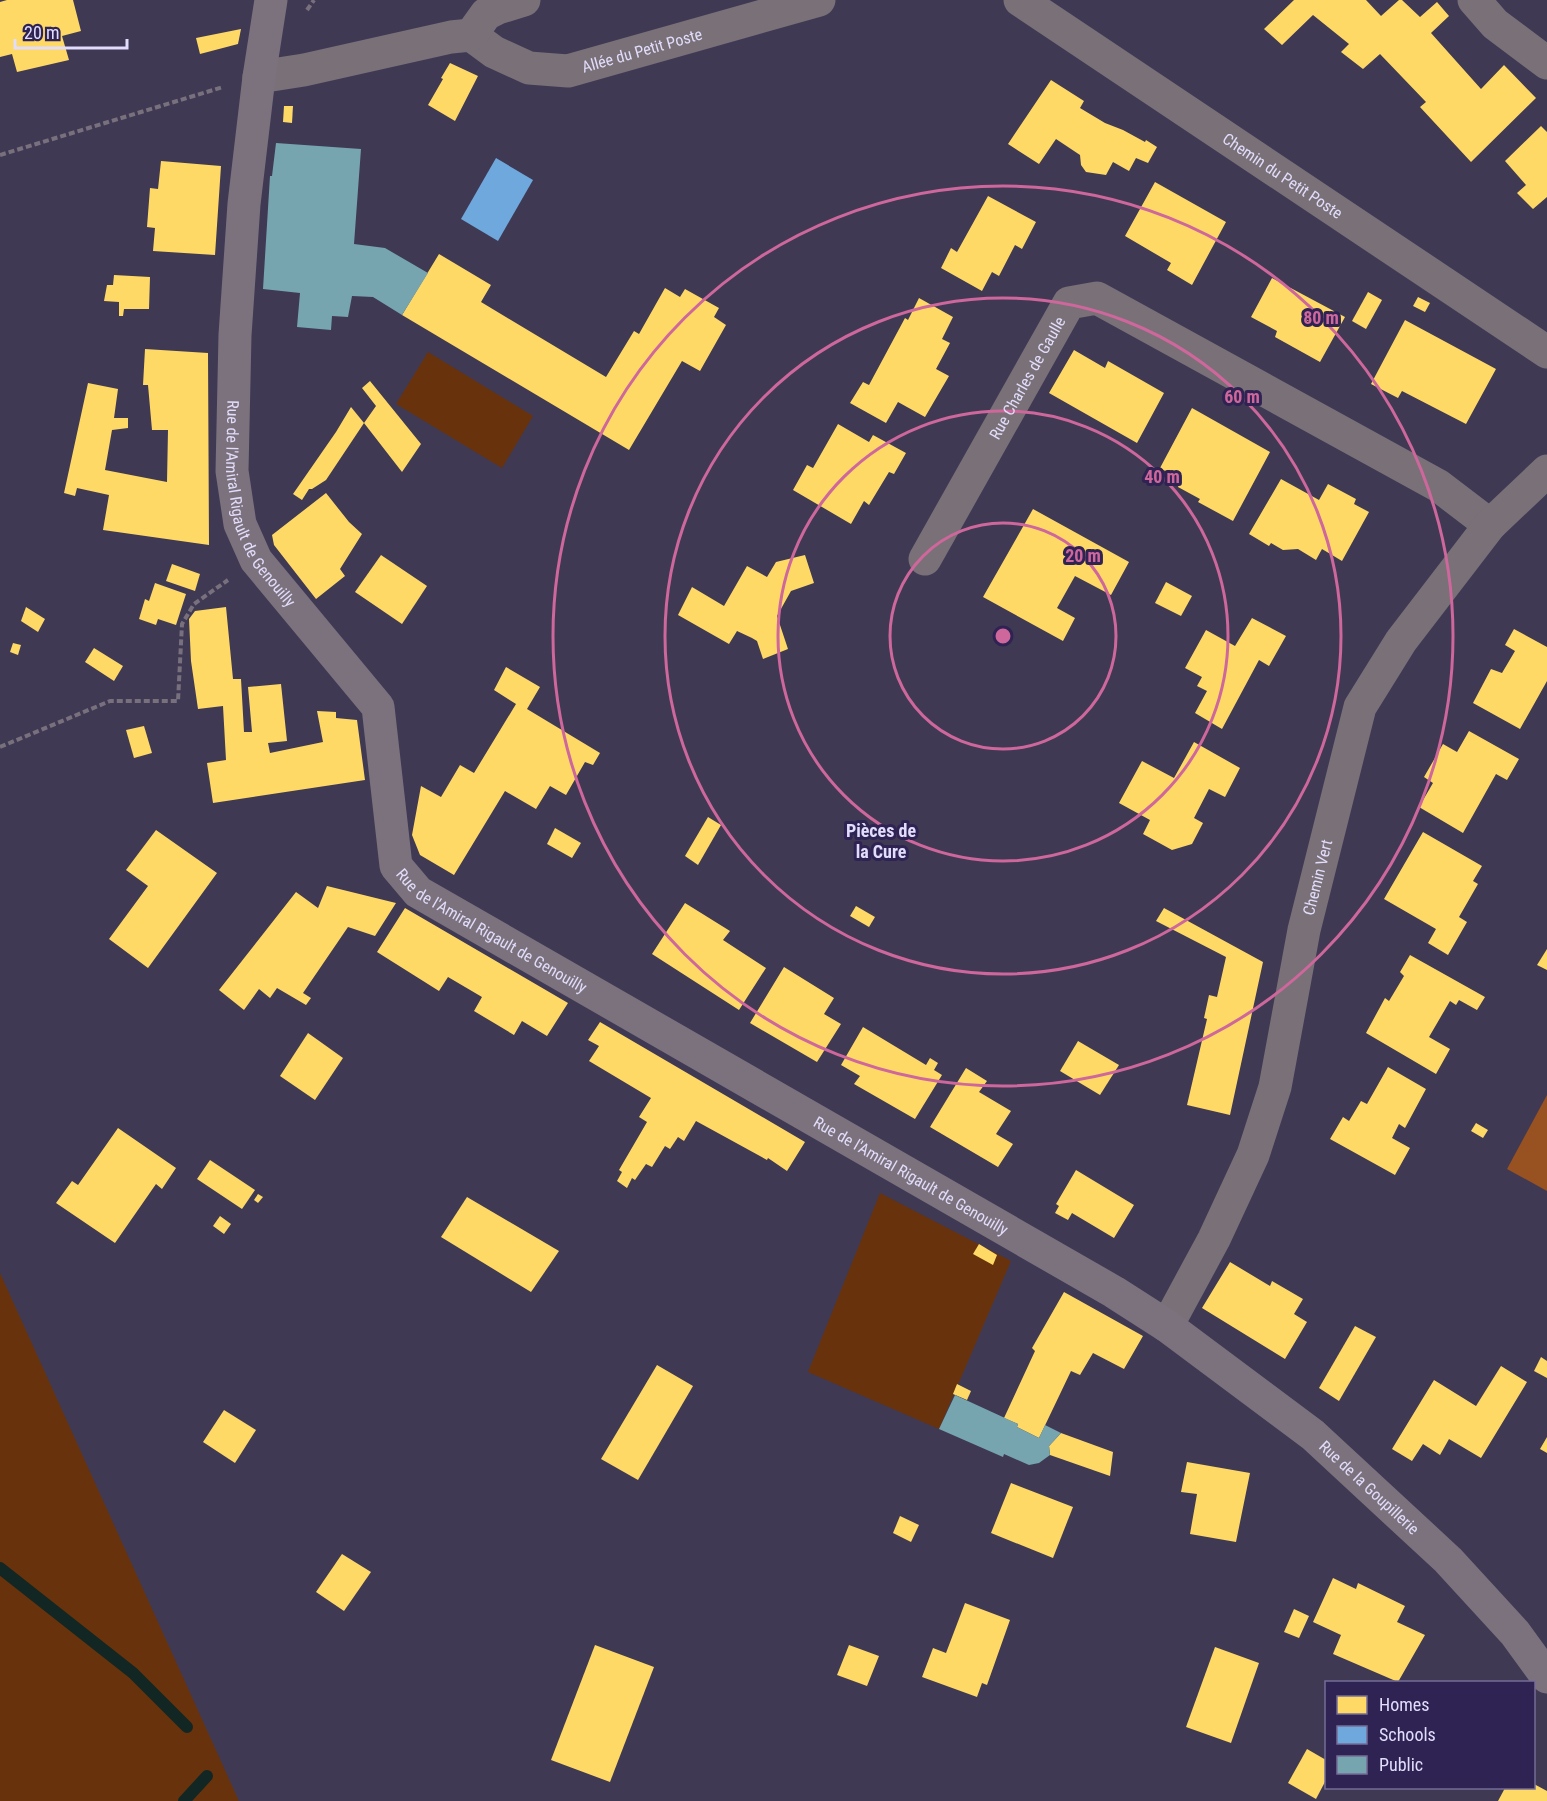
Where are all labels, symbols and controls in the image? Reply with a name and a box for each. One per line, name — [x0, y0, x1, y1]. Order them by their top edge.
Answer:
scale bar — [15, 12, 128, 50]
text: 20 m — [24, 22, 59, 43]
street label: Allée du Petit Poste — [580, 25, 704, 77]
street label: Chemin du Petit Poste — [1219, 129, 1346, 223]
text: 80 m — [1303, 307, 1339, 328]
street label: Rue Charles de Gaulle — [985, 313, 1069, 443]
text: 60 m — [1224, 386, 1260, 407]
street label: Rue de l'Amiral Rigault de Genouilly — [222, 400, 300, 611]
text: 40 m — [1144, 466, 1180, 487]
text: 20 m — [1065, 545, 1101, 566]
centre of rings — [993, 626, 1013, 646]
district label: Pièces de la Cure — [846, 820, 916, 862]
street label: Chemin Vert — [1299, 837, 1336, 917]
street label: Rue de l'Amiral Rigault de Genouilly — [392, 865, 590, 997]
street label: Rue de l'Amiral Rigault de Genouilly — [810, 1112, 1012, 1239]
street label: Rue de la Goupillerie — [1315, 1437, 1423, 1538]
legend — [1325, 1681, 1535, 1789]
text: Homes — [1379, 1694, 1429, 1715]
text: Schools — [1379, 1724, 1436, 1745]
text: Public — [1379, 1754, 1423, 1775]

